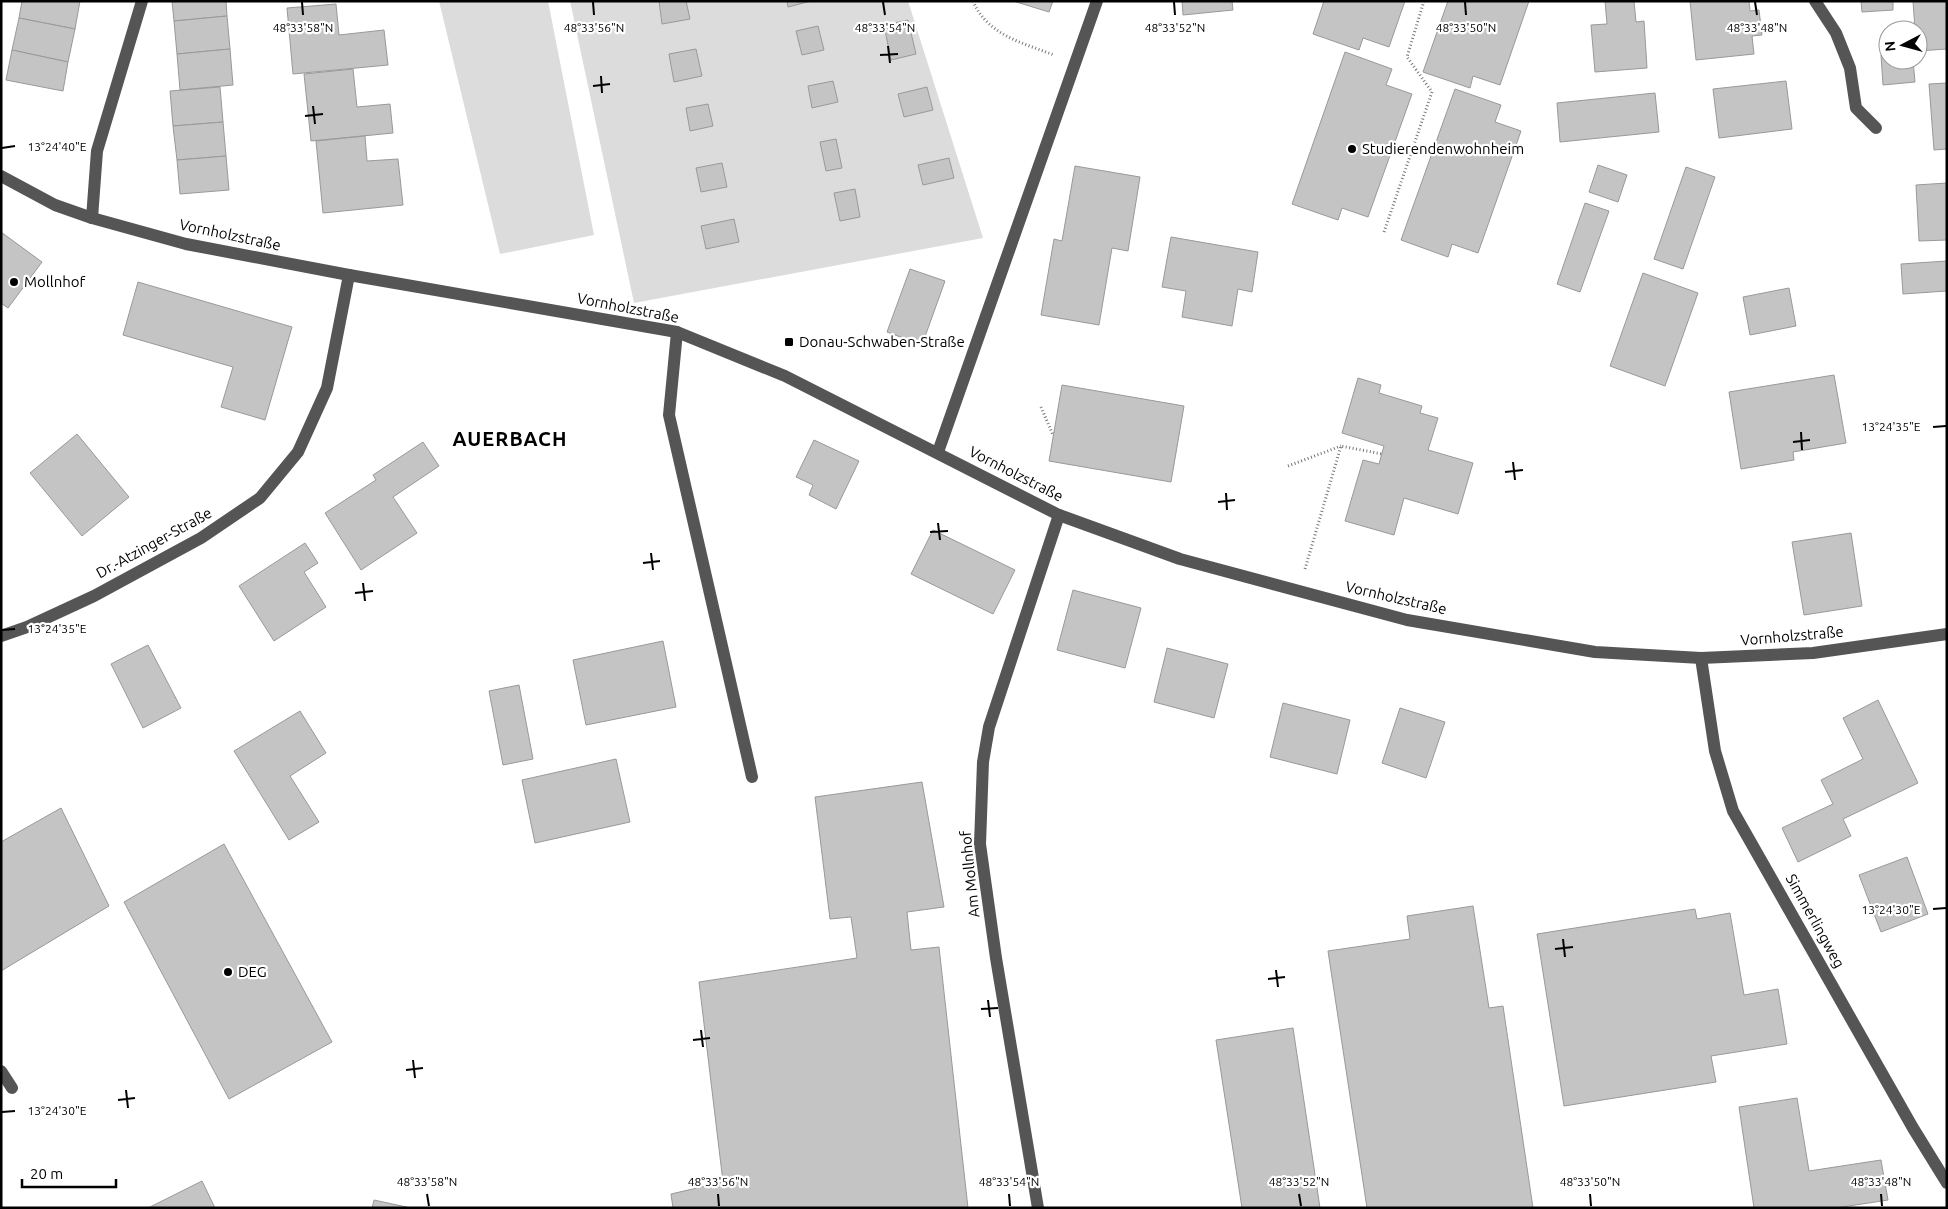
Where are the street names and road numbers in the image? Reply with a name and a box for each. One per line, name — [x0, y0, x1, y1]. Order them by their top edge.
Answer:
street label: Vornholzstraße — [178, 215, 282, 254]
street label: Vornholzstraße — [576, 289, 680, 326]
street label: Vornholzstraße — [966, 443, 1066, 505]
street label: Dr.-Atzinger-Straße — [93, 504, 214, 581]
street label: Vornholzstraße — [1344, 578, 1448, 617]
street label: Vornholzstraße — [1740, 623, 1844, 648]
street label: Am Mollnhof — [956, 829, 983, 918]
street label: Simmerlingweg — [1783, 871, 1848, 971]

